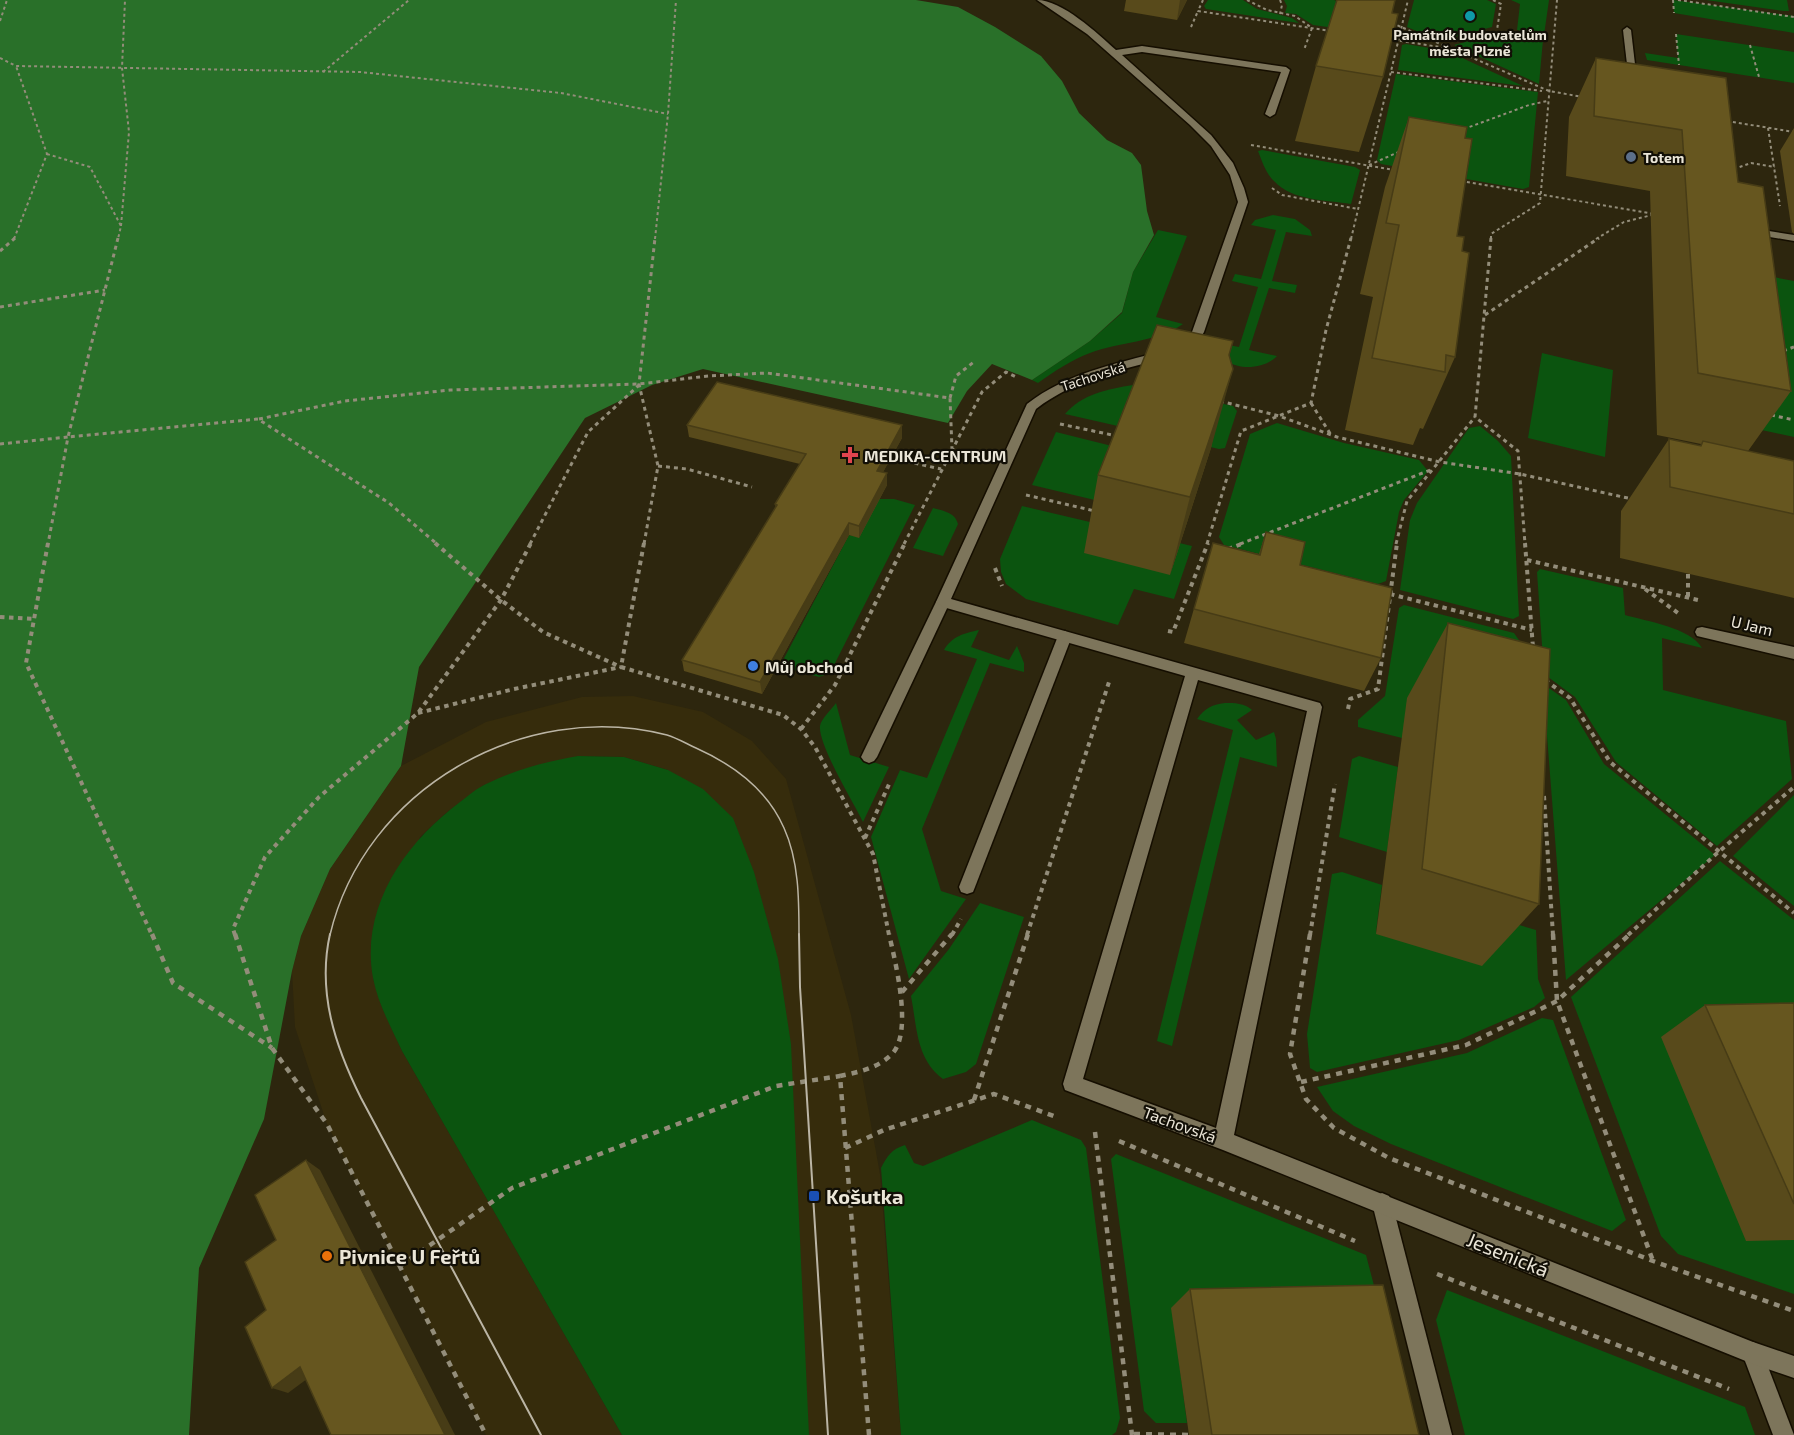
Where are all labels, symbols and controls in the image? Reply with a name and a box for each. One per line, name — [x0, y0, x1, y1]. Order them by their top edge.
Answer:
marker: Památník budovatelům města Plzně — [1463, 9, 1477, 23]
place label: Památník budovatelům města Plzně — [1393, 26, 1547, 59]
place label: Totem — [1643, 149, 1684, 166]
marker: Totem — [1624, 150, 1638, 164]
street label: Tachovská — [1059, 358, 1127, 394]
marker: MEDIKA-CENTRUM — [841, 446, 859, 464]
place label: MEDIKA-CENTRUM — [864, 446, 1007, 465]
street label: U Jam — [1729, 611, 1775, 639]
place label: Můj obchod — [765, 657, 853, 676]
marker: Můj obchod — [746, 659, 760, 673]
street label: Tachovská — [1141, 1102, 1219, 1146]
place label: Košutka — [826, 1184, 903, 1208]
marker: Košutka — [807, 1189, 821, 1203]
street label: Jesenická — [1464, 1227, 1552, 1281]
place label: Pivnice U Feřtů — [339, 1244, 480, 1268]
marker: Pivnice U Feřtů — [320, 1249, 334, 1263]

